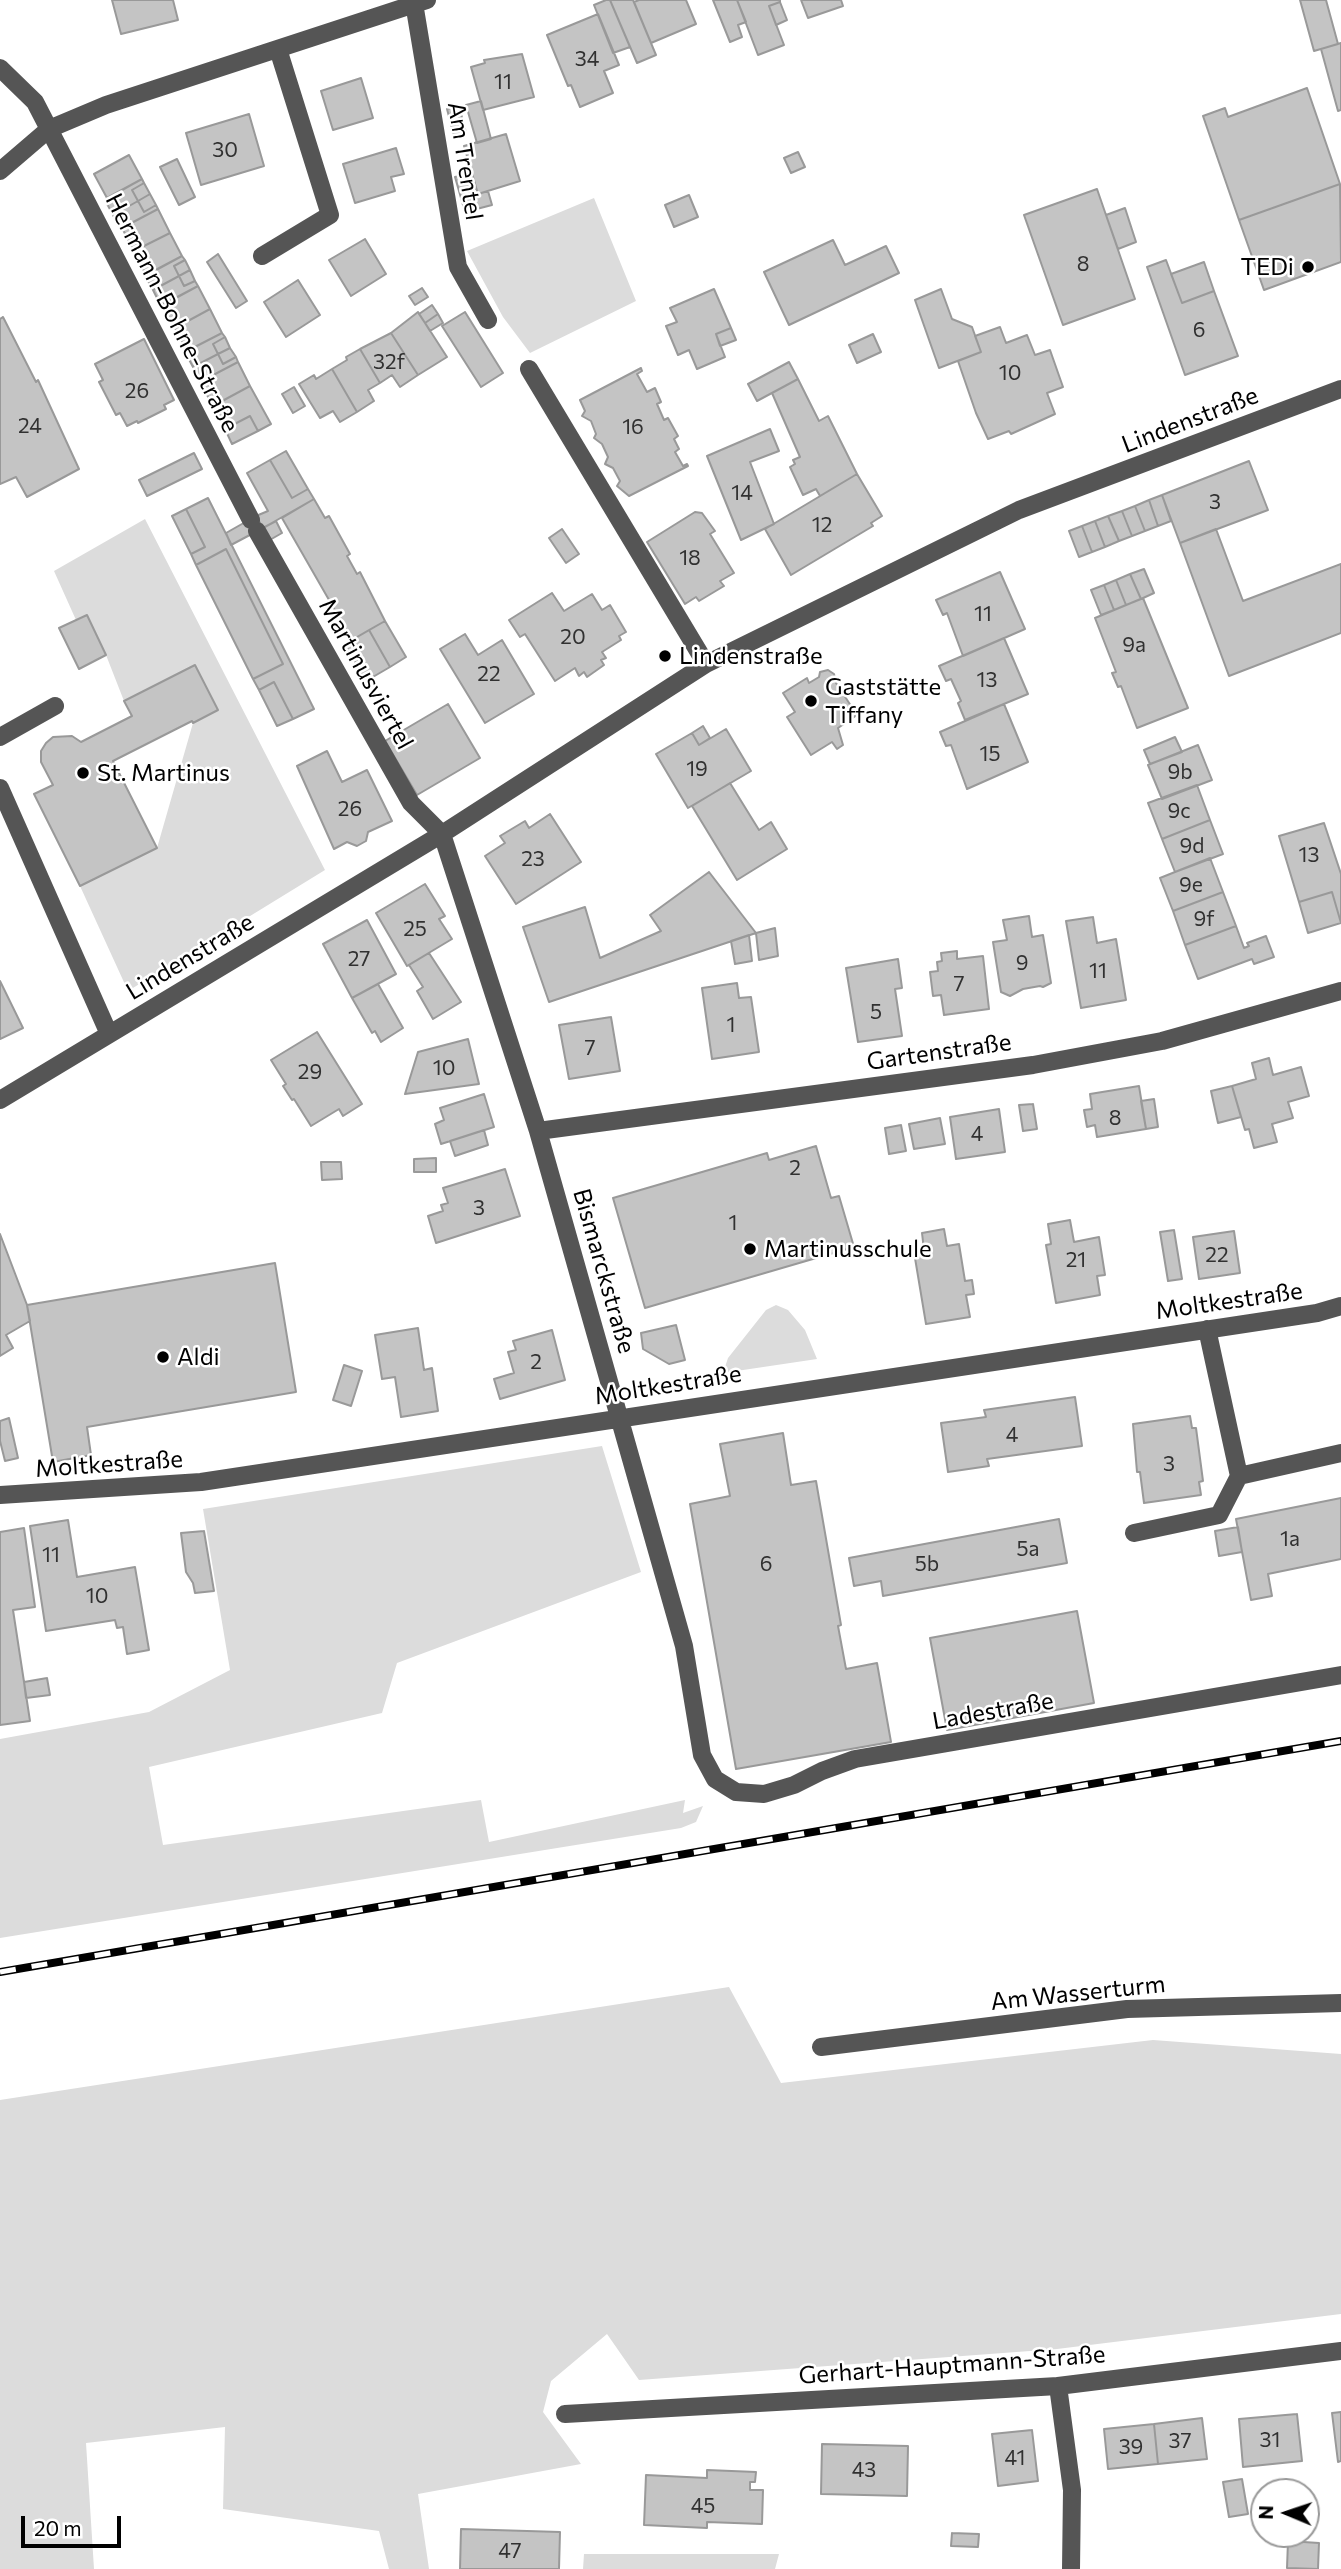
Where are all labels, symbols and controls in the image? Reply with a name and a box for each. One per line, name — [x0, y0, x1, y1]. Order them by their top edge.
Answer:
house number: 34 — [575, 46, 599, 72]
house number: 11 — [494, 69, 512, 95]
street label: Am Trentel — [441, 100, 489, 222]
house number: 30 — [212, 137, 238, 163]
street label: Hermann-Bohne-Straße — [99, 189, 245, 437]
house number: 8 — [1077, 251, 1089, 277]
place label: TEDi — [1241, 253, 1294, 281]
marker: TEDi — [1300, 259, 1316, 275]
house number: 6 — [1193, 317, 1205, 343]
house number: 32f — [373, 349, 405, 375]
house number: 10 — [999, 360, 1021, 386]
house number: 26 — [125, 378, 149, 404]
street label: Lindenstraße — [1118, 381, 1262, 459]
house number: 24 — [18, 413, 42, 439]
house number: 16 — [622, 414, 644, 440]
house number: 14 — [731, 480, 753, 506]
house number: 3 — [1209, 489, 1221, 515]
house number: 12 — [812, 512, 832, 538]
house number: 18 — [679, 545, 701, 571]
street label: Martinusviertel — [313, 594, 419, 754]
house number: 11 — [974, 601, 992, 627]
house number: 20 — [560, 624, 586, 650]
house number: 9a — [1122, 632, 1146, 658]
place label: Lindenstraße — [679, 642, 823, 670]
marker: Lindenstraße — [657, 648, 673, 664]
house number: 22 — [477, 661, 501, 687]
house number: 13 — [977, 667, 997, 693]
place label: Gaststätte Tiffany — [825, 673, 941, 729]
marker: Gaststätte Tiffany — [803, 693, 819, 709]
house number: 15 — [979, 741, 1001, 767]
house number: 19 — [686, 756, 708, 782]
place label: St. Martinus — [97, 759, 230, 787]
house number: 9b — [1167, 759, 1193, 785]
marker: St. Martinus — [75, 765, 91, 781]
house number: 26 — [338, 796, 362, 822]
house number: 9c — [1167, 798, 1191, 824]
house number: 9d — [1180, 833, 1204, 859]
house number: 13 — [1299, 842, 1319, 868]
house number: 23 — [521, 846, 545, 872]
house number: 9e — [1179, 872, 1203, 898]
house number: 9f — [1193, 906, 1215, 932]
street label: Lindenstraße — [121, 908, 259, 1006]
house number: 25 — [403, 916, 427, 942]
house number: 27 — [348, 946, 370, 972]
house number: 9 — [1016, 950, 1028, 976]
house number: 11 — [1089, 958, 1107, 984]
house number: 7 — [953, 971, 965, 997]
house number: 5 — [870, 999, 882, 1025]
house number: 1 — [727, 1012, 735, 1038]
street label: Gartenstraße — [865, 1028, 1013, 1076]
house number: 7 — [584, 1035, 596, 1061]
house number: 10 — [433, 1055, 455, 1081]
house number: 29 — [298, 1059, 322, 1085]
house number: 8 — [1109, 1105, 1121, 1131]
house number: 4 — [971, 1121, 983, 1147]
house number: 2 — [789, 1155, 801, 1181]
street label: Bismarckstraße — [567, 1185, 641, 1357]
house number: 3 — [473, 1195, 485, 1221]
house number: 1 — [729, 1210, 737, 1236]
place label: Martinusschule — [764, 1235, 932, 1263]
marker: Martinusschule — [742, 1241, 758, 1257]
house number: 22 — [1205, 1242, 1229, 1268]
house number: 21 — [1066, 1247, 1086, 1273]
street label: Moltkestraße — [1154, 1276, 1304, 1326]
place label: Aldi — [177, 1343, 220, 1371]
marker: Aldi — [155, 1349, 171, 1365]
house number: 2 — [530, 1349, 542, 1375]
street label: Moltkestraße — [593, 1359, 743, 1411]
house number: 4 — [1006, 1422, 1018, 1448]
street label: Moltkestraße — [34, 1444, 184, 1484]
house number: 3 — [1163, 1451, 1175, 1477]
house number: 1a — [1280, 1526, 1300, 1552]
house number: 5a — [1016, 1536, 1040, 1562]
house number: 11 — [42, 1542, 60, 1568]
house number: 6 — [760, 1551, 772, 1577]
house number: 5b — [915, 1551, 939, 1577]
house number: 10 — [86, 1583, 108, 1609]
street label: Ladestraße — [930, 1686, 1056, 1736]
street label: Am Wasserturm — [989, 1969, 1167, 2017]
street label: Gerhart-Hauptmann-Straße — [798, 2340, 1106, 2390]
house number: 31 — [1260, 2427, 1280, 2453]
house number: 37 — [1169, 2428, 1191, 2454]
house number: 39 — [1119, 2434, 1143, 2460]
house number: 41 — [1005, 2445, 1025, 2471]
house number: 43 — [852, 2457, 876, 2483]
north arrow — [1250, 2478, 1320, 2548]
house number: 45 — [691, 2493, 715, 2519]
scale bar — [24, 2502, 124, 2546]
text: N — [1254, 2505, 1277, 2520]
text: 20 m — [34, 2515, 82, 2540]
house number: 47 — [498, 2538, 522, 2564]

